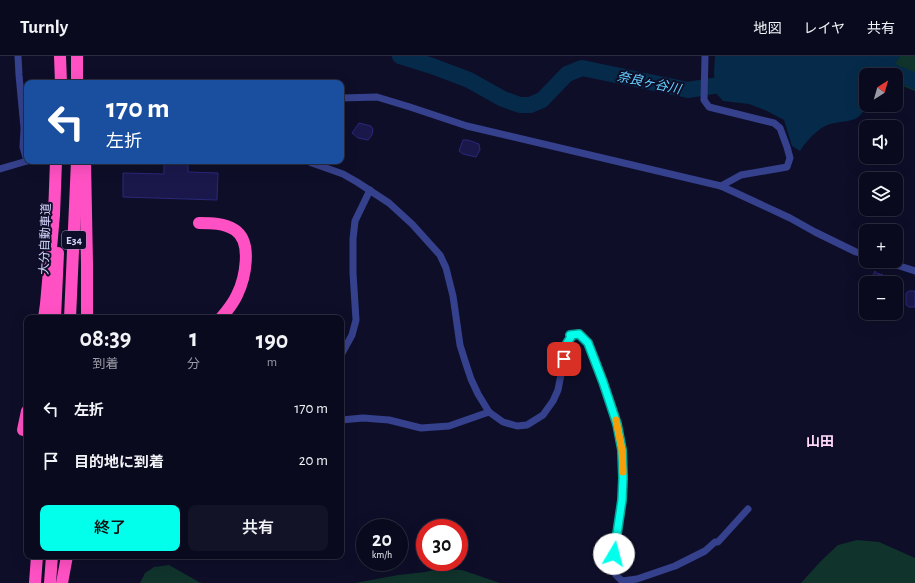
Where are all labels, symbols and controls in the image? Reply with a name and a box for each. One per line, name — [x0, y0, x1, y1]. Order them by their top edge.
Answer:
text: Turnly — [20, 18, 68, 37]
text: 地図 — [753, 22, 781, 36]
text: レイヤ — [803, 22, 845, 36]
text: 共有 — [867, 22, 895, 36]
north arrow — [859, 68, 903, 112]
map controls — [859, 68, 903, 320]
water label: 奈良ヶ谷川 — [616, 69, 684, 97]
text: 170 m — [106, 95, 170, 123]
icon: left — [40, 96, 92, 148]
button: sound — [859, 120, 903, 164]
text: 左折 — [106, 133, 142, 151]
button: layers — [859, 172, 903, 216]
street label: 大分自動車道 — [37, 203, 52, 275]
button: + — [859, 224, 903, 268]
road number: E34 — [62, 231, 86, 249]
button: − — [859, 276, 903, 320]
text: 08:39 — [80, 327, 131, 351]
text: 1 — [189, 327, 198, 351]
text: 190 — [256, 329, 288, 353]
pin — [547, 342, 581, 376]
icon: arrive — [553, 348, 575, 370]
text: m — [267, 356, 277, 369]
text: 到着 — [92, 358, 119, 371]
text: 分 — [187, 358, 200, 371]
icon: left — [40, 398, 62, 420]
text: 170 m — [294, 401, 328, 416]
text: 左折 — [74, 403, 104, 418]
district label: 山田 — [806, 435, 834, 449]
icon: arrive — [40, 450, 62, 472]
text: 20 m — [299, 453, 328, 468]
text: 目的地に到着 — [74, 455, 164, 470]
button: 終了 — [40, 505, 180, 551]
button: 共有 — [188, 505, 328, 551]
speed limit sign: 30 — [416, 519, 468, 571]
text: 20 — [372, 530, 392, 550]
position arrow — [593, 533, 635, 575]
text: km/h — [372, 550, 392, 560]

